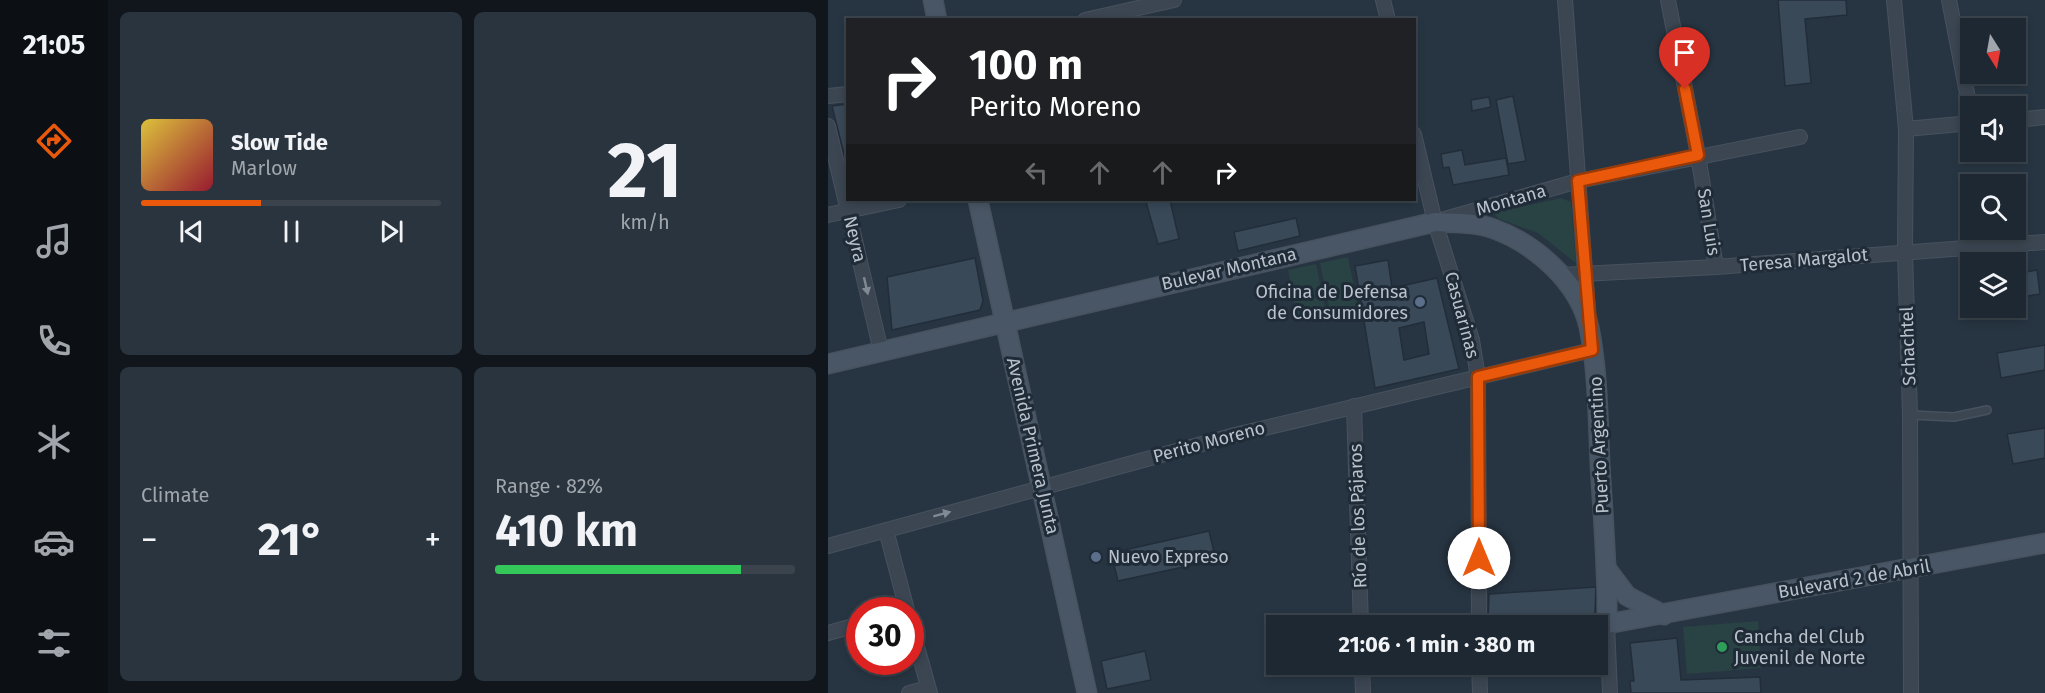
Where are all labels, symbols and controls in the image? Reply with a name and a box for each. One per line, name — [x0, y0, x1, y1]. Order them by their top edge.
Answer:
north arrow — [1960, 18, 2026, 84]
map controls — [1960, 18, 2026, 318]
pin — [1659, 27, 1710, 89]
text: 21:05 — [23, 29, 85, 61]
icon: arrive — [1668, 36, 1701, 69]
text: 100 m — [969, 40, 1083, 90]
icon: right — [870, 42, 948, 120]
text: Perito Moreno — [969, 91, 1142, 123]
button: sound — [1960, 96, 2026, 162]
icon: directions — [33, 120, 75, 162]
text: 21 — [608, 124, 682, 218]
text: Slow Tide — [231, 129, 328, 156]
text: Marlow — [231, 156, 297, 180]
icon: left — [1020, 156, 1053, 189]
icon: ahead — [1083, 156, 1116, 189]
icon: ahead — [1146, 156, 1179, 189]
icon: right — [1209, 156, 1242, 189]
button: search — [1960, 174, 2026, 240]
street label: Montana — [1474, 180, 1548, 220]
street label: San Luis — [1693, 187, 1725, 257]
text: km/h — [620, 210, 670, 234]
street label: Neyra — [839, 214, 871, 264]
icon: previous — [175, 215, 208, 248]
icon: pause — [275, 215, 308, 248]
icon: next — [375, 215, 408, 248]
icon: music — [33, 220, 75, 262]
street label: Bulevar Montana — [1159, 243, 1299, 295]
street label: Teresa Margalot — [1739, 243, 1869, 277]
button: layers — [1960, 252, 2026, 318]
street label: Casuarinas — [1440, 269, 1484, 361]
one-way arrow — [861, 276, 871, 295]
place label: Oficina de Defensa de Consumidores — [1255, 281, 1408, 324]
marker: Oficina de Defensa de Consumidores — [1413, 295, 1427, 309]
street label: Schachtel — [1896, 306, 1920, 386]
icon: phone — [33, 320, 75, 362]
street label: Avenida Primera Junta — [1002, 355, 1064, 537]
street label: Puerto Argentino — [1584, 376, 1614, 514]
street label: Perito Moreno — [1151, 416, 1267, 468]
icon: climate — [33, 421, 75, 463]
street label: Río de los Pájaros — [1344, 443, 1372, 589]
text: Range · 82% — [495, 474, 603, 498]
text: Climate — [141, 483, 209, 507]
text: 410 km — [495, 504, 638, 558]
one-way arrow — [933, 509, 951, 518]
text: 21° — [258, 513, 324, 567]
text: − — [141, 520, 158, 560]
text: + — [425, 520, 441, 560]
icon: car — [33, 521, 75, 563]
position arrow — [1447, 526, 1511, 590]
place label: Nuevo Expreso — [1108, 546, 1229, 568]
marker: Nuevo Expreso — [1089, 550, 1103, 564]
street label: Bulevard 2 de Abril — [1776, 555, 1932, 603]
speed limit sign: 30 — [846, 597, 924, 675]
icon: filters — [33, 622, 75, 664]
place label: Cancha del Club Juvenil de Norte — [1734, 626, 1865, 669]
text: 21:06 · 1 min · 380 m — [1339, 631, 1535, 658]
marker: Cancha del Club Juvenil de Norte — [1715, 640, 1729, 654]

